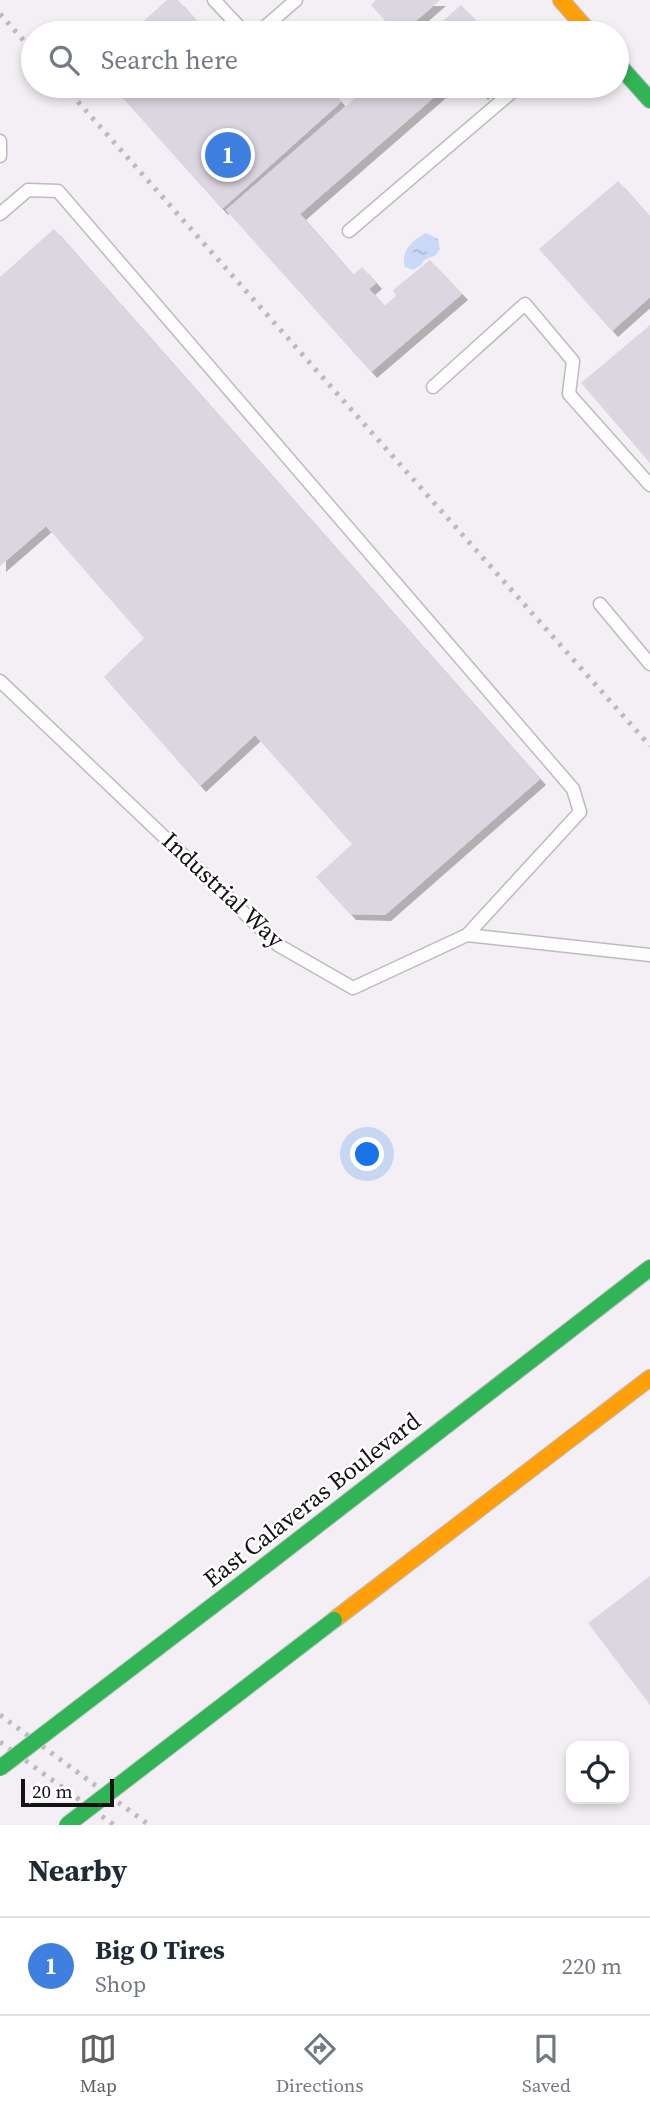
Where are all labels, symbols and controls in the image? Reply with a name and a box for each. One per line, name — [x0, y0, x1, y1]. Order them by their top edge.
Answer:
search box — [21, 21, 629, 98]
icon: search — [45, 41, 83, 79]
text: Search here — [101, 42, 238, 78]
pin: 1 — [205, 129, 251, 181]
street label: Industrial Way — [155, 824, 292, 955]
your location — [350, 1137, 384, 1171]
street label: East Calaveras Boulevard — [196, 1404, 427, 1595]
map controls — [566, 1741, 629, 1804]
button: locate — [566, 1741, 629, 1804]
scale bar — [21, 1776, 114, 1808]
text: 20 m — [32, 1778, 73, 1804]
text: Nearby — [28, 1850, 127, 1891]
text: Big O Tires — [95, 1932, 225, 1968]
text: 1 — [45, 1950, 57, 1982]
text: 220 m — [561, 1950, 622, 1982]
text: Shop — [95, 1968, 146, 2000]
tab: Map — [79, 2030, 117, 2098]
tab: Directions — [276, 2030, 364, 2098]
tab: Saved — [522, 2030, 571, 2098]

